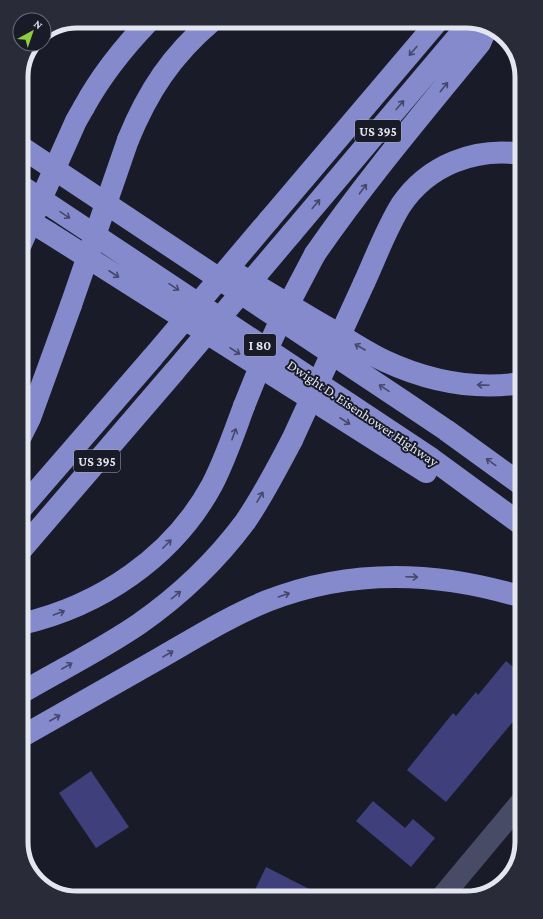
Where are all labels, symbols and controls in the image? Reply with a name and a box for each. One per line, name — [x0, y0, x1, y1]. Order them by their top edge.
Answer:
north arrow — [12, 12, 52, 52]
text: N — [32, 17, 46, 32]
one-way arrow — [408, 46, 417, 56]
one-way arrow — [440, 82, 448, 93]
one-way arrow — [396, 100, 405, 111]
road number: US 395 — [355, 120, 401, 142]
one-way arrow — [358, 183, 367, 194]
one-way arrow — [311, 199, 320, 210]
one-way arrow — [59, 211, 70, 219]
one-way arrow — [108, 270, 120, 278]
one-way arrow — [168, 283, 179, 291]
road number: I 80 — [244, 334, 276, 356]
one-way arrow — [354, 343, 366, 351]
one-way arrow — [229, 347, 240, 355]
street label: Dwight D. Eisenhower Highway — [284, 356, 442, 470]
one-way arrow — [477, 381, 490, 389]
one-way arrow — [379, 384, 390, 392]
one-way arrow — [339, 417, 350, 425]
one-way arrow — [230, 428, 238, 440]
road number: US 395 — [74, 450, 120, 472]
one-way arrow — [485, 458, 496, 466]
one-way arrow — [256, 492, 264, 503]
one-way arrow — [162, 539, 172, 549]
one-way arrow — [405, 573, 418, 581]
one-way arrow — [170, 591, 181, 600]
one-way arrow — [277, 591, 289, 599]
one-way arrow — [52, 609, 64, 617]
one-way arrow — [162, 649, 174, 657]
one-way arrow — [61, 662, 73, 670]
one-way arrow — [49, 713, 61, 721]

